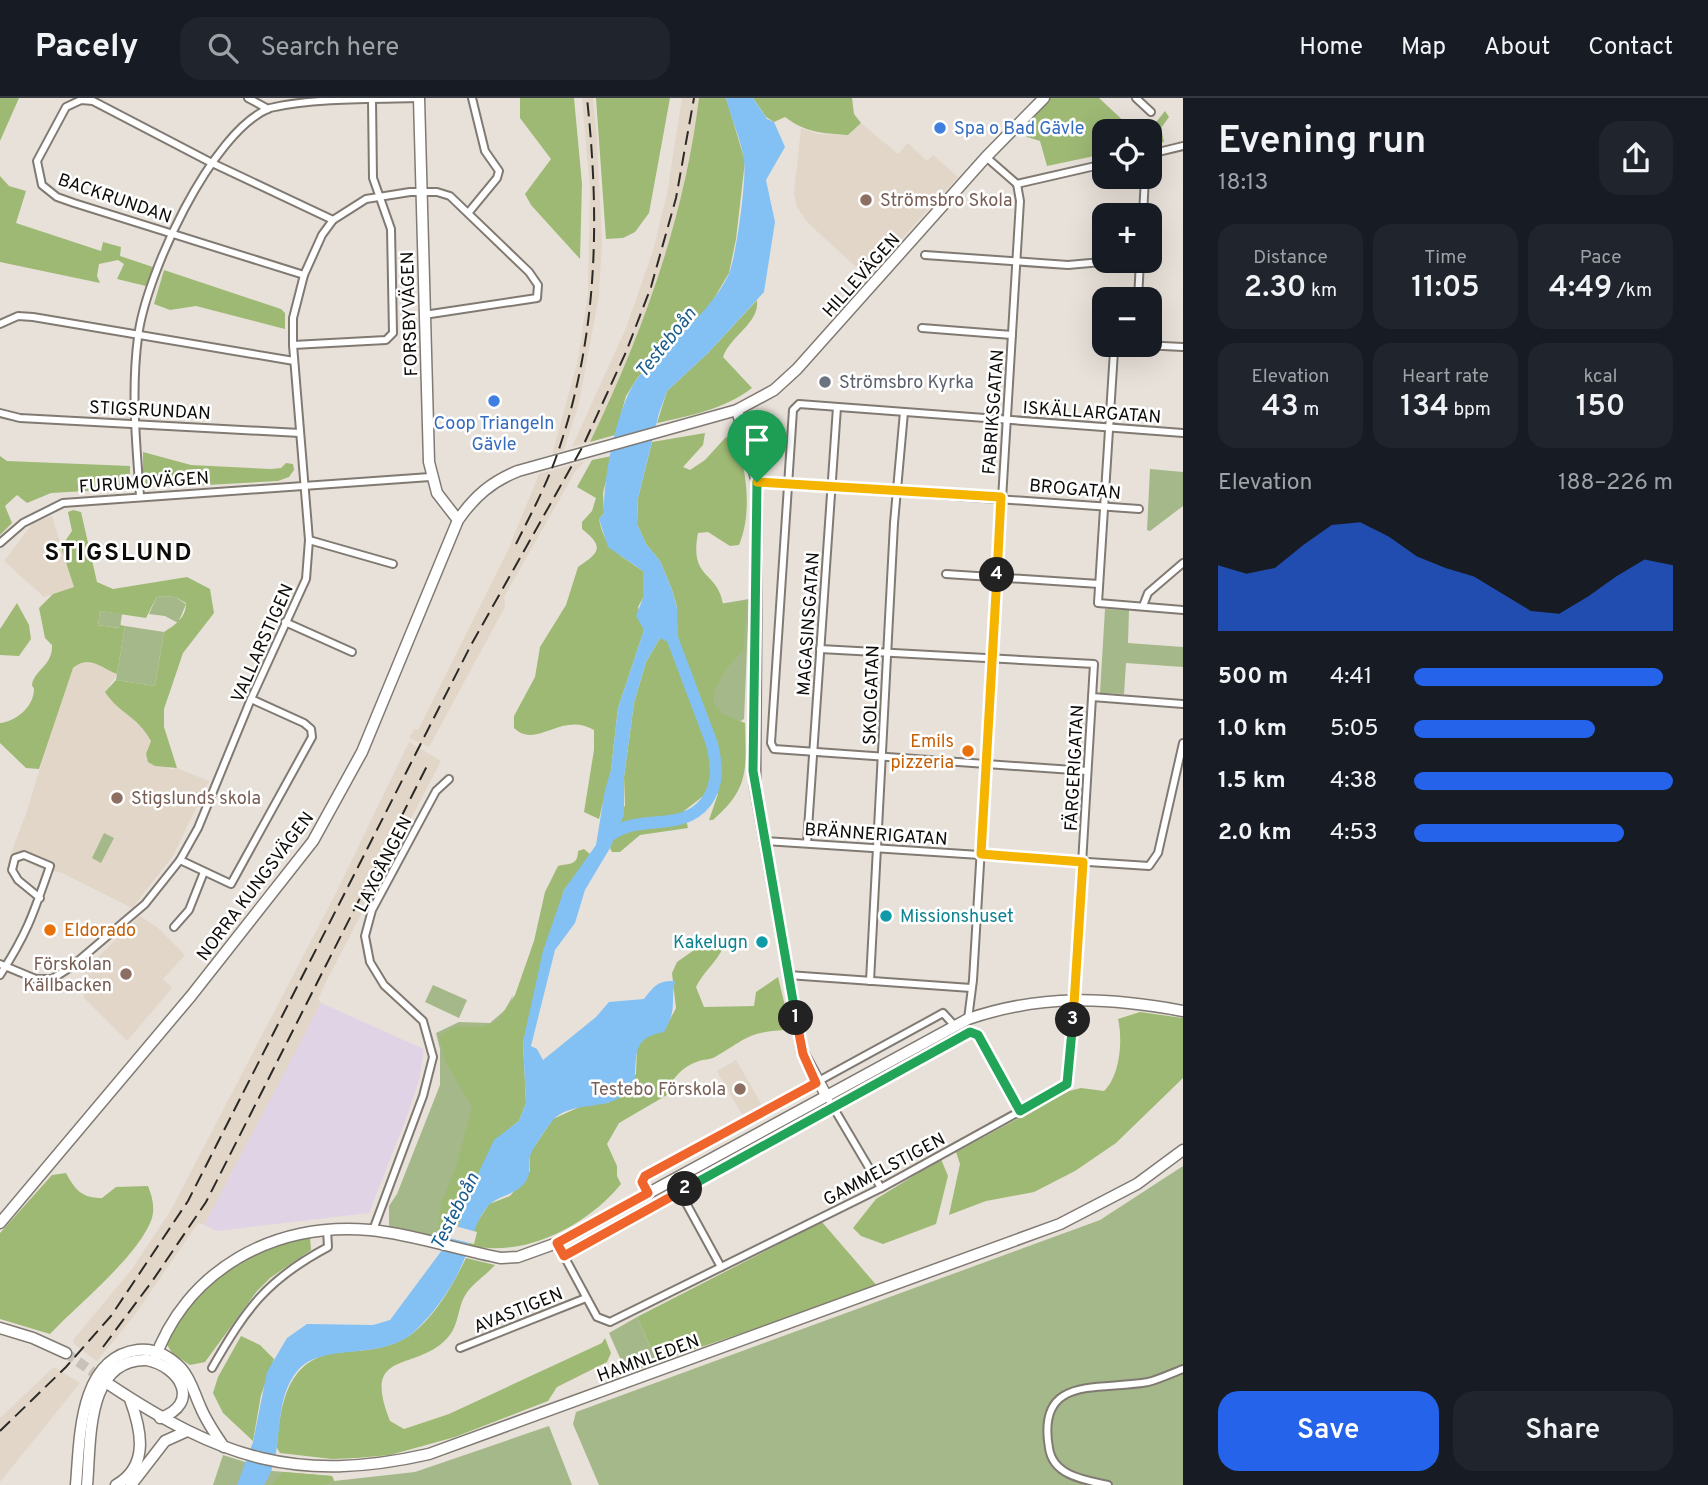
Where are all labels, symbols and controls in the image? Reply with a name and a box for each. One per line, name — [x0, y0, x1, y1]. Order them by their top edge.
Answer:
search box — [180, 17, 670, 80]
text: Pacely — [35, 27, 138, 69]
icon: search — [204, 29, 242, 67]
text: Search here — [260, 32, 399, 65]
text: Home — [1299, 33, 1363, 63]
text: Map — [1401, 33, 1446, 63]
text: About — [1484, 33, 1550, 63]
text: Contact — [1588, 33, 1673, 63]
place label: Spa o Bad Gävle — [954, 118, 1084, 141]
text: Evening run — [1218, 118, 1426, 167]
map controls — [1092, 119, 1162, 357]
button: locate — [1092, 119, 1162, 189]
marker: Spa o Bad Gävle — [932, 120, 948, 136]
button: share — [1599, 121, 1673, 195]
street label: BACKRUNDAN — [55, 169, 174, 230]
text: 18:13 — [1218, 169, 1268, 198]
place label: Strömsbro Skola — [880, 190, 1012, 213]
marker: Strömsbro Skola — [858, 192, 874, 208]
button: + — [1092, 203, 1162, 273]
street label: HILLEVÄGEN — [817, 228, 906, 323]
text: Distance — [1253, 246, 1328, 270]
text: Time — [1424, 246, 1467, 270]
text: Pace — [1580, 246, 1621, 270]
street label: FORSBYVÄGEN — [395, 251, 424, 377]
text: 2.30 — [1244, 270, 1306, 307]
text: 11:05 — [1411, 270, 1480, 307]
text: 4:49 — [1549, 270, 1612, 307]
text: km — [1306, 279, 1337, 303]
text: /km — [1612, 279, 1652, 303]
button: − — [1092, 287, 1162, 357]
water label: Testeboån — [631, 303, 703, 383]
street label: FABRIKSGATAN — [979, 349, 1010, 476]
text: Elevation — [1251, 365, 1330, 389]
text: Heart rate — [1402, 365, 1489, 389]
text: kcal — [1584, 365, 1617, 389]
place label: Strömsbro Kyrka — [839, 372, 974, 395]
marker: Strömsbro Kyrka — [817, 374, 833, 390]
text: 43 — [1262, 389, 1299, 426]
text: 134 — [1400, 389, 1449, 426]
text: 150 — [1576, 389, 1625, 426]
marker: Coop Triangeln Gävle — [486, 393, 502, 409]
street label: ISKÄLLARGATAN — [1022, 395, 1162, 430]
street label: STIGSRUNDAN — [88, 397, 211, 426]
text: m — [1299, 398, 1319, 422]
text: bpm — [1449, 398, 1491, 422]
pin — [727, 410, 787, 482]
place label: Coop Triangeln Gävle — [434, 413, 554, 457]
icon: arrive — [738, 421, 776, 459]
street label: FURUMOVÄGEN — [78, 465, 210, 500]
text: Elevation — [1218, 469, 1313, 498]
text: 188–226 m — [1558, 469, 1673, 498]
street label: BROGATAN — [1028, 475, 1122, 506]
district label: STIGSLUND — [44, 539, 194, 569]
street label: MAGASINSGATAN — [793, 552, 826, 697]
pin: 4 — [979, 558, 1014, 592]
text: 4 — [990, 562, 1003, 586]
street label: VALLARSTIGEN — [227, 581, 300, 707]
street label: SKOLGATAN — [859, 645, 886, 745]
text: 500 m — [1218, 663, 1288, 692]
text: 4:41 — [1330, 663, 1372, 692]
street label: FÄRGERIGATAN — [1059, 704, 1090, 832]
text: 1.0 km — [1218, 715, 1287, 744]
text: 5:05 — [1330, 715, 1379, 744]
place label: Emils pizzeria — [890, 731, 954, 775]
marker: Emils pizzeria — [960, 743, 976, 759]
text: 1.5 km — [1218, 767, 1286, 796]
text: 4:38 — [1330, 767, 1377, 796]
place label: Stigslunds skola — [131, 788, 261, 811]
marker: Stigslunds skola — [109, 790, 125, 806]
street label: NORRA KUNGSVÄGEN — [191, 806, 320, 966]
street label: LAXGÅNGEN — [350, 813, 418, 917]
street label: BRÄNNERIGATAN — [804, 817, 948, 852]
text: 2.0 km — [1218, 819, 1292, 848]
text: 4:53 — [1330, 819, 1378, 848]
place label: Missionshuset — [900, 906, 1014, 929]
marker: Missionshuset — [878, 908, 894, 924]
place label: Eldorado — [64, 920, 136, 943]
marker: Eldorado — [42, 922, 58, 938]
place label: Kakelugn — [673, 932, 748, 955]
marker: Kakelugn — [754, 934, 770, 950]
place label: Förskolan Källbacken — [23, 954, 112, 998]
marker: Förskolan Källbacken — [118, 966, 134, 982]
pin: 1 — [778, 1000, 814, 1035]
pin: 3 — [1056, 1002, 1090, 1038]
text: 1 — [792, 1005, 799, 1029]
text: 3 — [1067, 1007, 1078, 1031]
place label: Testebo Förskola — [590, 1079, 726, 1102]
marker: Testebo Förskola — [732, 1081, 748, 1097]
street label: GAMMELSTIGEN — [820, 1128, 950, 1212]
water label: Testeboån — [426, 1168, 486, 1255]
pin: 2 — [668, 1172, 702, 1206]
text: 2 — [679, 1176, 690, 1200]
street label: AVASTIGEN — [471, 1283, 567, 1340]
street label: HAMNLEDEN — [594, 1330, 703, 1389]
button: Save — [1218, 1391, 1439, 1471]
button: Share — [1453, 1391, 1673, 1471]

